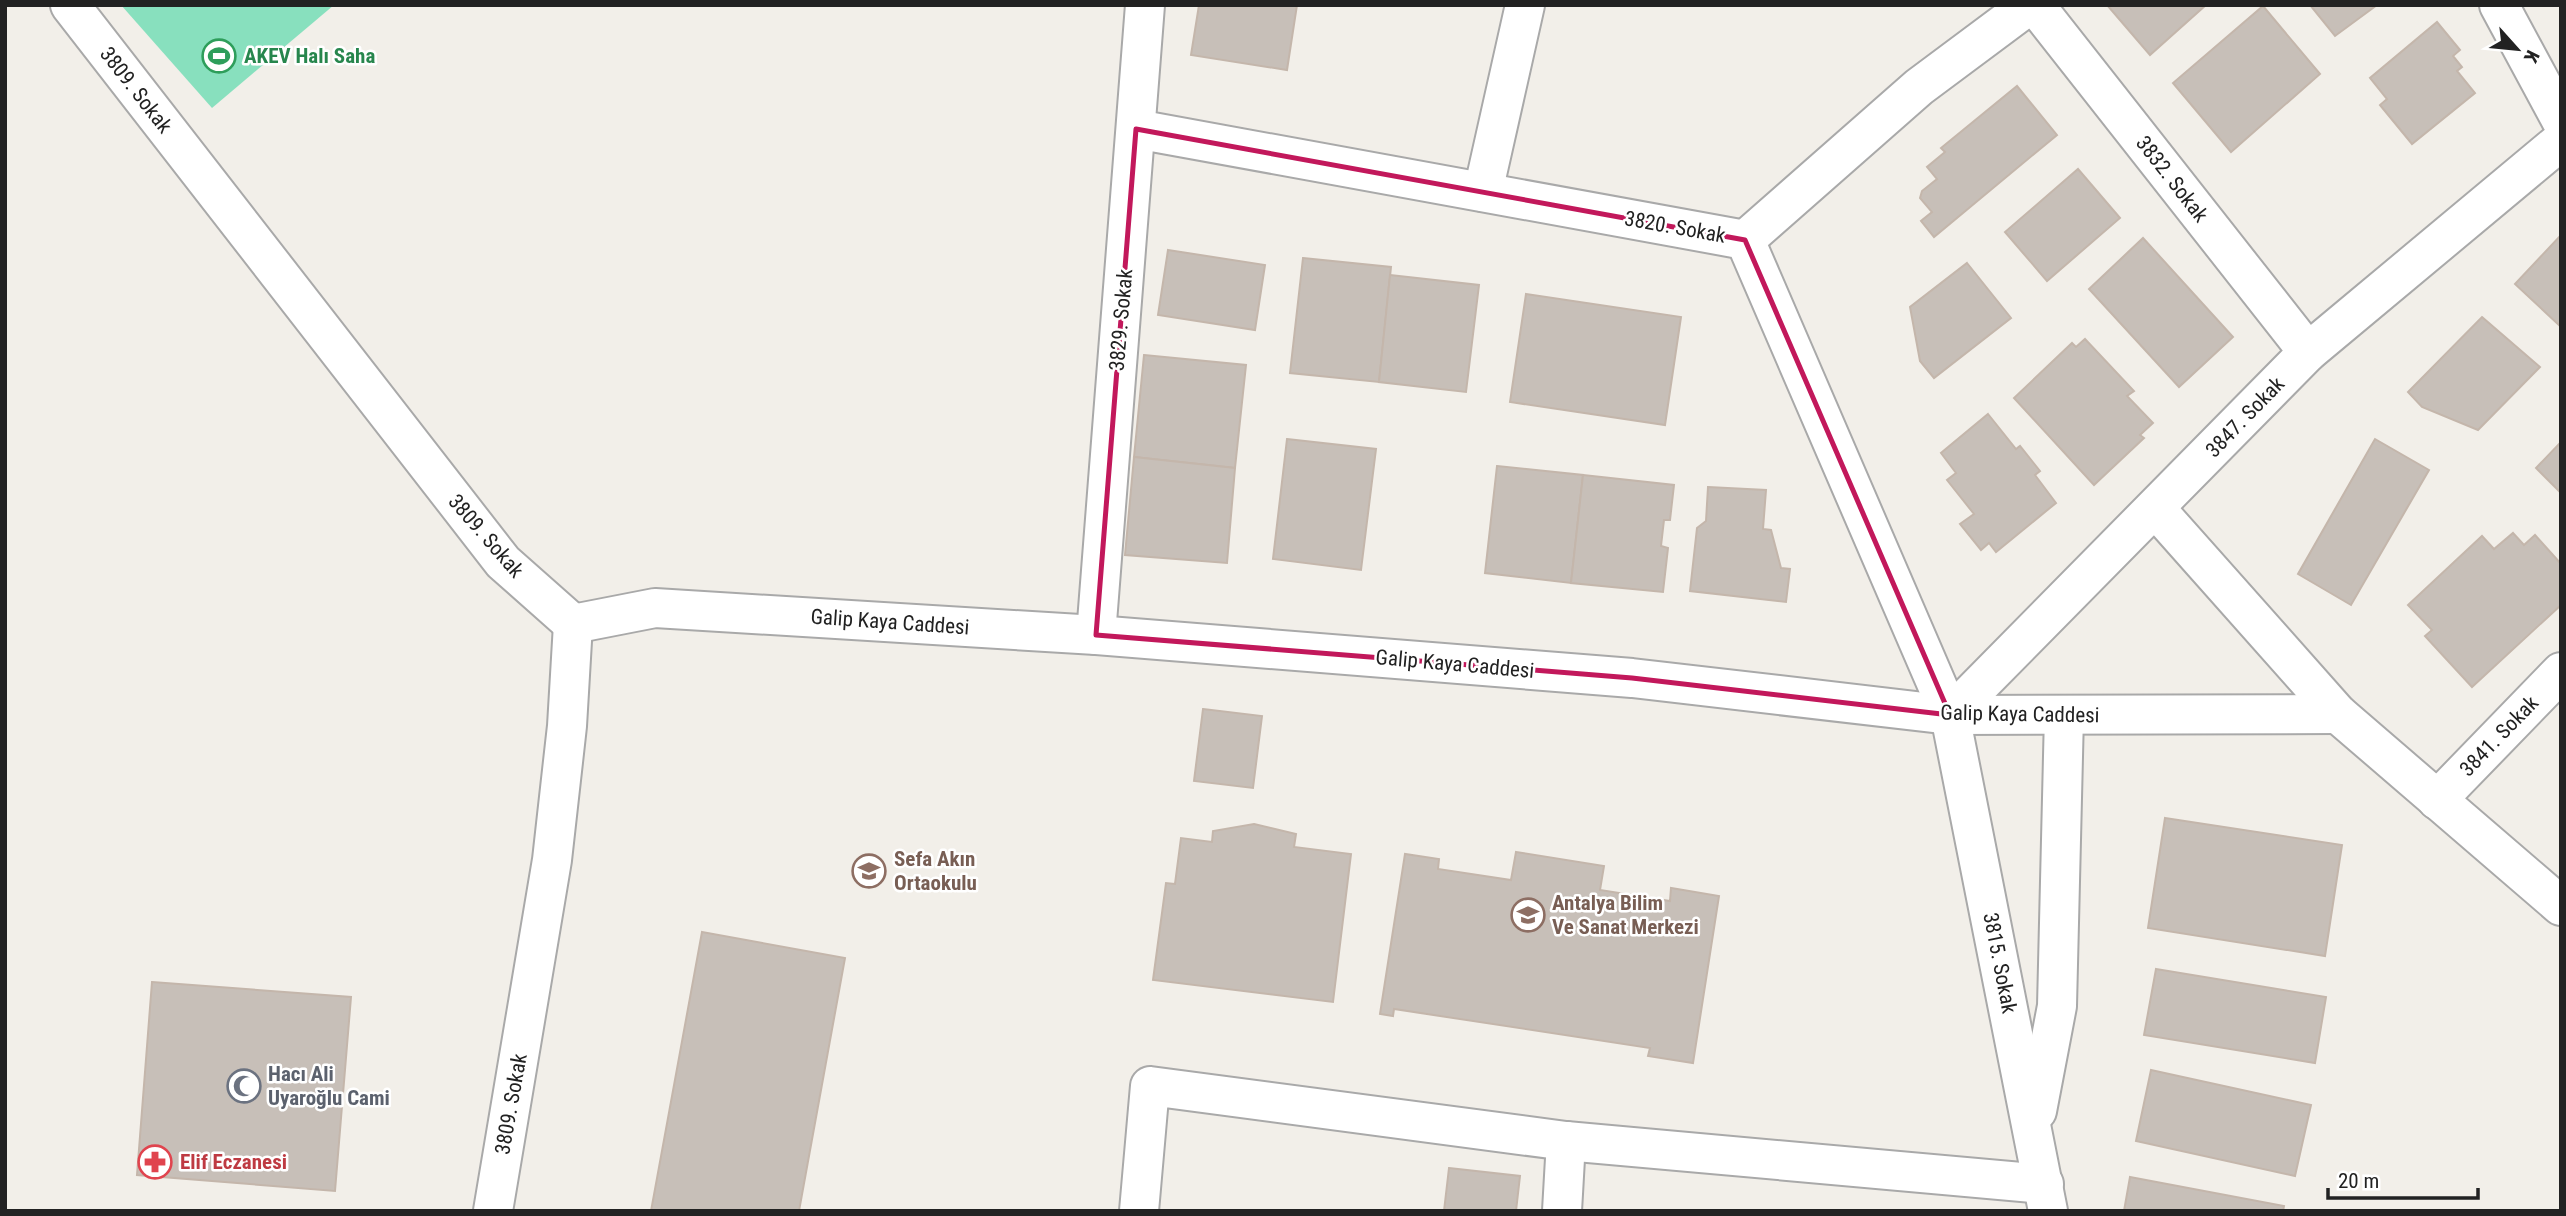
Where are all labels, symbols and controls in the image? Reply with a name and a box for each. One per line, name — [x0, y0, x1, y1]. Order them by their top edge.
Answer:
north arrow — [2482, 14, 2552, 84]
sports icon: AKEV Halı Saha — [200, 37, 238, 75]
street label: 3809. Sokak — [95, 42, 177, 138]
place label: AKEV Halı Saha — [244, 44, 375, 68]
text: K — [2519, 47, 2544, 67]
street label: 3832. Sokak — [2131, 131, 2213, 227]
street label: 3820. Sokak — [1623, 206, 1728, 248]
street label: 3829. Sokak — [1105, 267, 1137, 372]
street label: 3847. Sokak — [2201, 372, 2290, 462]
street label: 3809. Sokak — [443, 490, 529, 583]
street label: Galip Kaya Caddesi — [810, 604, 970, 640]
street label: Galip Kaya Caddesi — [1375, 645, 1535, 683]
street label: 3841. Sokak — [2455, 691, 2544, 781]
street label: Galip Kaya Caddesi — [1940, 701, 2100, 727]
place label: Sefa Akın Ortaokulu — [894, 847, 977, 895]
school or university icon: Sefa Akın Ortaokulu — [850, 852, 888, 890]
place label: Antalya Bilim Ve Sanat Merkezi — [1552, 891, 1699, 939]
school or university icon: Antalya Bilim Ve Sanat Merkezi — [1509, 896, 1547, 934]
street label: 3815. Sokak — [1978, 911, 2022, 1016]
street label: 3809. Sokak — [490, 1051, 532, 1156]
place label: Hacı Ali Uyaroğlu Cami — [268, 1062, 390, 1110]
mosque icon: Hacı Ali Uyaroğlu Cami — [225, 1067, 263, 1105]
pharmacy icon: Elif Eczanesi — [136, 1143, 174, 1181]
place label: Elif Eczanesi — [180, 1150, 287, 1174]
scale bar — [2328, 1156, 2478, 1200]
text: 20 m — [2338, 1169, 2379, 1193]

